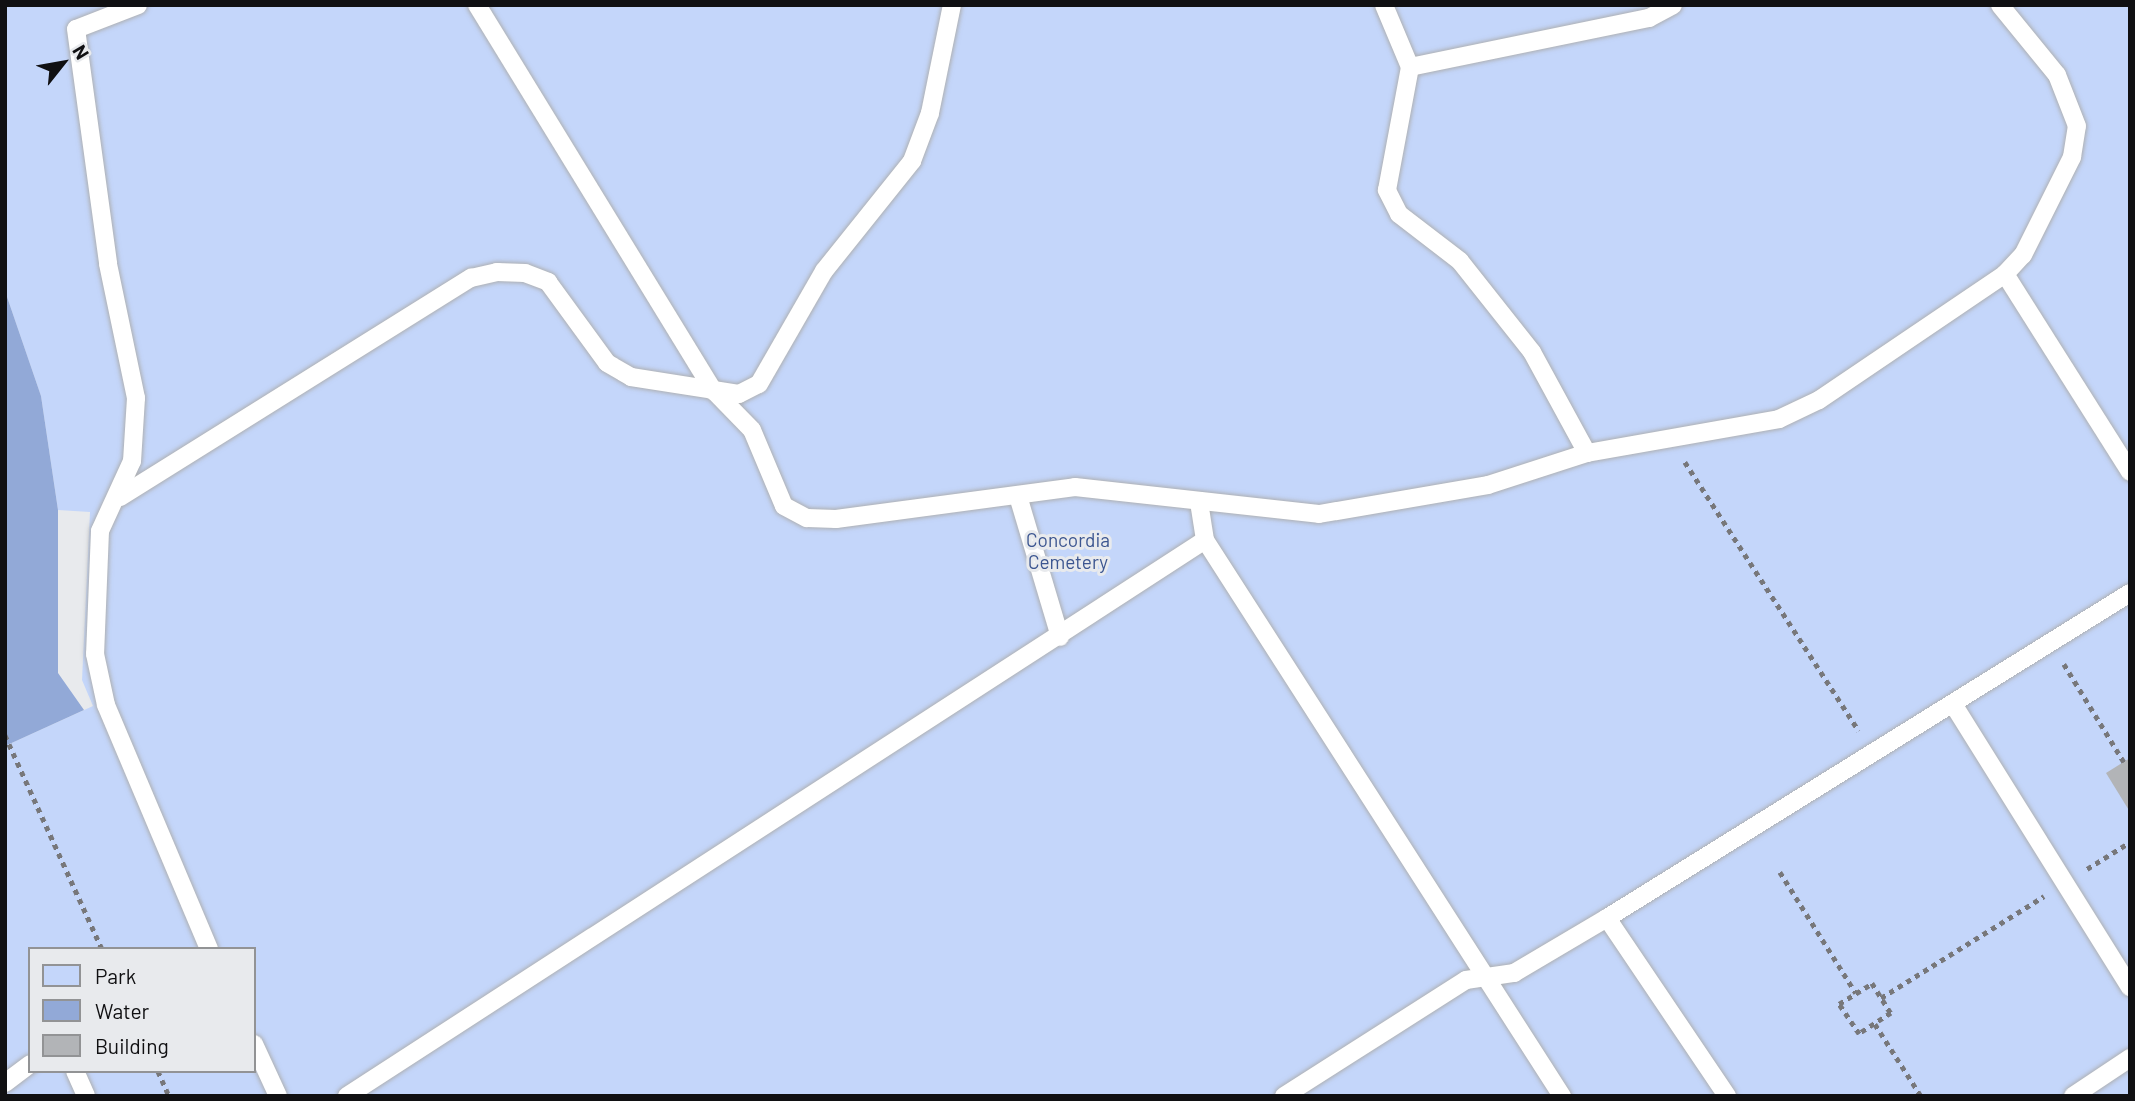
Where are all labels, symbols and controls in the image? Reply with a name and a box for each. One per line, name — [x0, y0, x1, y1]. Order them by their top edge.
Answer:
north arrow — [28, 28, 98, 98]
text: N — [68, 41, 95, 63]
park label: Concordia Cemetery — [1026, 529, 1110, 573]
legend — [28, 947, 256, 1073]
text: Park — [95, 963, 136, 988]
text: Water — [95, 998, 149, 1023]
text: Building — [95, 1033, 169, 1058]

